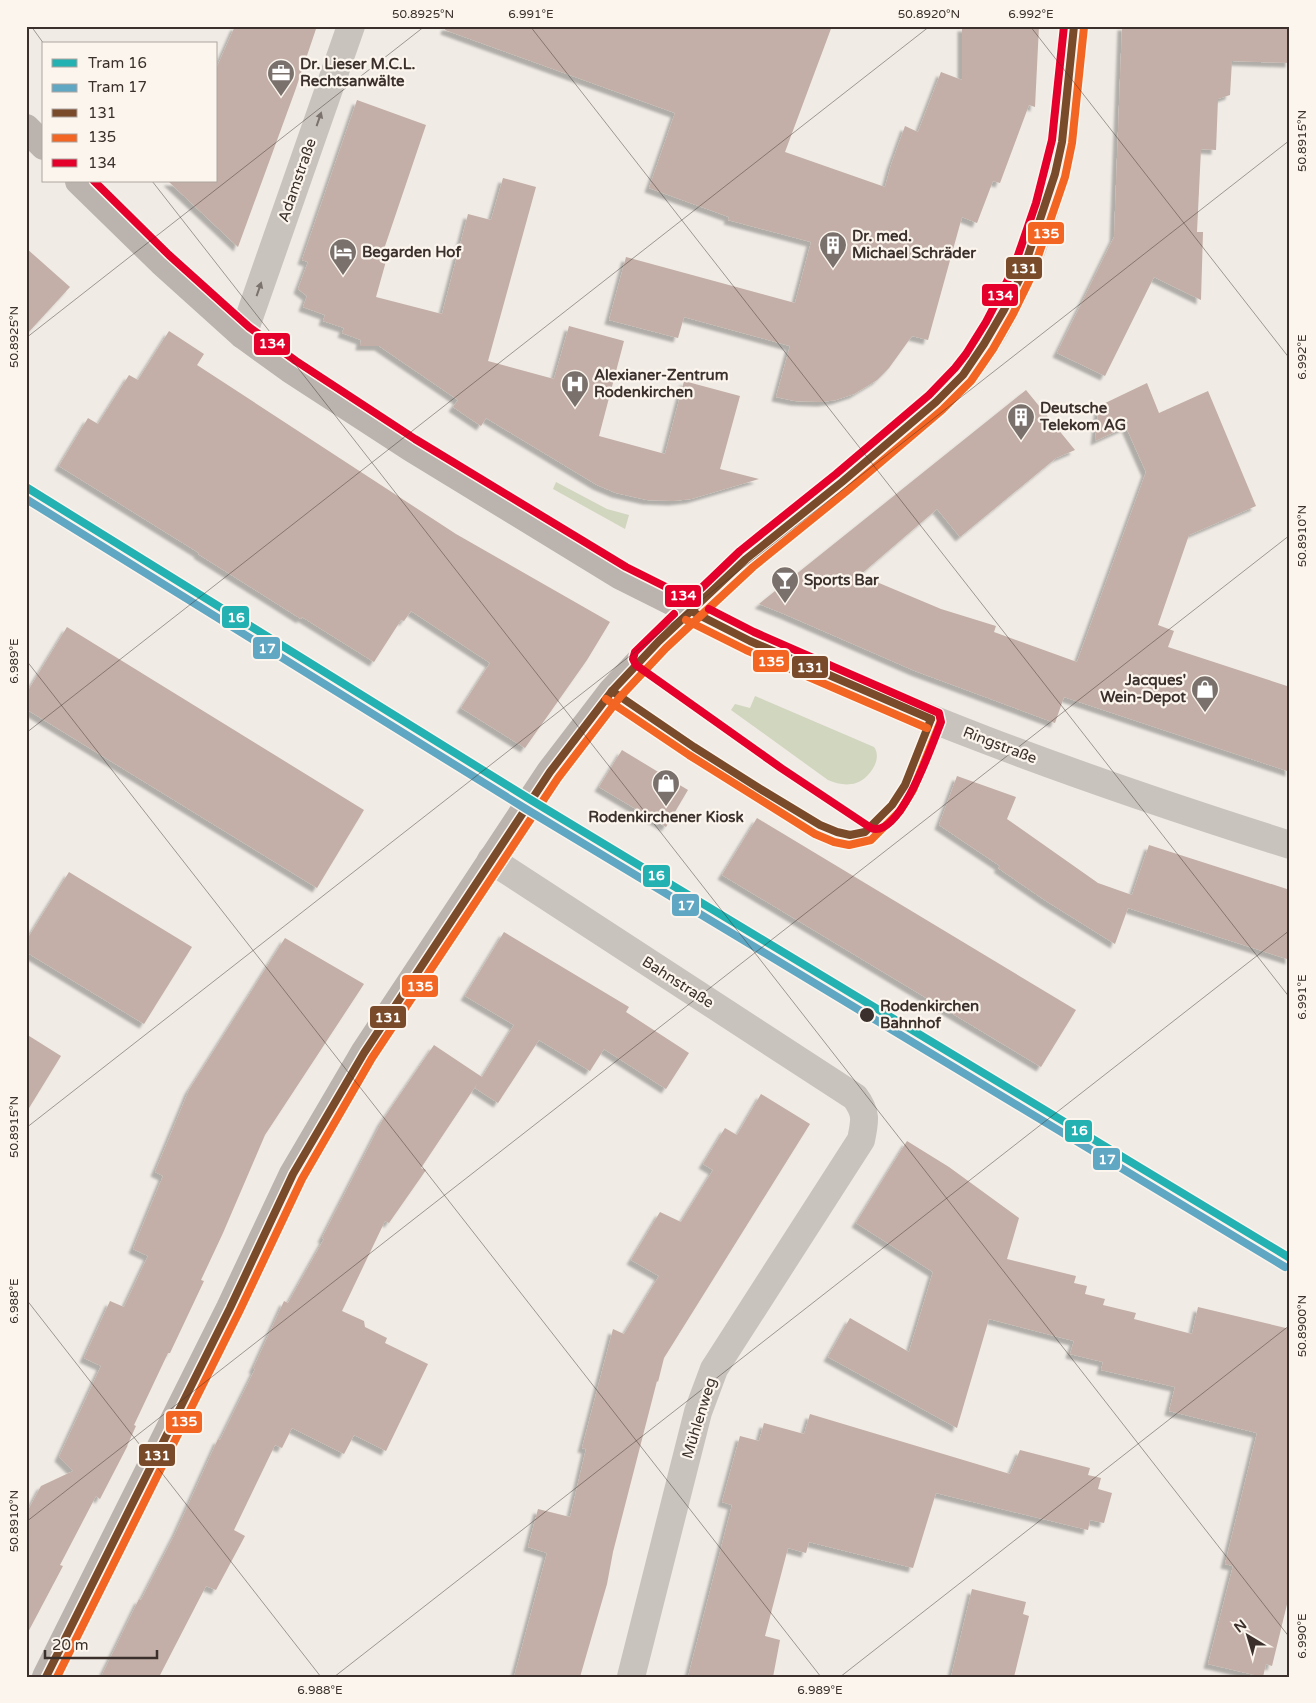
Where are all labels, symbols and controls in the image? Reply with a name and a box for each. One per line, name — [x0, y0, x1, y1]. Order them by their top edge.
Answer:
text: 50.8925°N — [392, 7, 454, 21]
text: 6.991°E — [508, 7, 554, 21]
text: 50.8920°N — [898, 7, 960, 21]
text: 6.992°E — [1008, 7, 1054, 21]
legend — [42, 42, 218, 182]
text: Tram 16 — [88, 54, 147, 72]
place label: Dr. Lieser M.C.L. Rechtsanwälte — [300, 55, 415, 90]
office icon: Dr. Lieser M.C.L. Rechtsanwälte — [266, 58, 296, 97]
text: Tram 17 — [88, 78, 147, 96]
text: 131 — [88, 104, 116, 122]
text: 50.8915°N — [1295, 110, 1309, 172]
one-way arrow — [315, 111, 323, 126]
text: 135 — [88, 128, 116, 146]
street label: Adamstraße — [274, 136, 320, 224]
text: 134 — [88, 154, 116, 172]
line badge: 135 — [1027, 221, 1065, 245]
text: 135 — [1033, 225, 1059, 242]
place label: Dr. med. Michael Schräder — [852, 227, 976, 262]
building icon: Dr. med. Michael Schräder — [818, 230, 848, 269]
hotel icon: Begarden Hof — [328, 237, 358, 276]
place label: Begarden Hof — [362, 243, 461, 262]
line badge: 131 — [1005, 256, 1043, 280]
text: 131 — [1011, 260, 1037, 277]
one-way arrow — [256, 281, 263, 296]
line badge: 134 — [981, 283, 1019, 307]
text: 134 — [987, 287, 1013, 304]
text: 50.8925°N — [7, 306, 21, 368]
line badge: 134 — [253, 332, 291, 356]
text: 6.992°E — [1295, 334, 1309, 380]
text: 134 — [259, 335, 285, 352]
place label: Alexianer-Zentrum Rodenkirchen — [594, 366, 728, 401]
hospital icon: Alexianer-Zentrum Rodenkirchen — [560, 369, 590, 408]
place label: Deutsche Telekom AG — [1039, 399, 1126, 434]
building icon: Deutsche Telekom AG — [1006, 402, 1036, 441]
text: 50.8910°N — [1295, 505, 1309, 567]
bar icon: Sports Bar — [770, 565, 800, 604]
place label: Sports Bar — [804, 571, 879, 590]
line badge: 134 — [664, 584, 702, 608]
text: 134 — [670, 587, 696, 604]
line badge: 16 — [221, 605, 250, 629]
text: 16 — [227, 609, 245, 626]
line badge: 17 — [252, 636, 281, 660]
text: 6.989°E — [7, 638, 21, 684]
text: 17 — [258, 640, 276, 657]
line badge: 135 — [752, 649, 790, 673]
text: 135 — [758, 653, 784, 670]
line badge: 131 — [791, 655, 829, 679]
text: 131 — [797, 659, 823, 676]
place label: Jacques' Wein-Depot — [1100, 671, 1186, 707]
shop icon: Jacques' Wein-Depot — [1190, 674, 1220, 713]
street label: Ringstraße — [961, 723, 1039, 767]
shop icon: Rodenkirchener Kiosk — [651, 768, 681, 807]
place label: Rodenkirchener Kiosk — [588, 808, 744, 826]
line badge: 16 — [642, 864, 671, 888]
text: 16 — [647, 867, 665, 884]
line badge: 17 — [671, 893, 700, 917]
text: 17 — [677, 897, 695, 914]
street label: Bahnstraße — [639, 952, 717, 1012]
line badge: 135 — [401, 974, 439, 998]
text: 6.991°E — [1295, 974, 1309, 1020]
text: 135 — [407, 978, 433, 995]
place label: Rodenkirchen Bahnhof — [880, 997, 979, 1032]
line badge: 131 — [369, 1005, 407, 1029]
marker: Rodenkirchen Bahnhof — [858, 1006, 876, 1024]
text: 131 — [375, 1009, 401, 1026]
text: 50.8915°N — [7, 1096, 21, 1158]
line badge: 16 — [1064, 1119, 1093, 1143]
text: 16 — [1070, 1122, 1088, 1139]
line badge: 17 — [1092, 1147, 1121, 1171]
text: 17 — [1098, 1151, 1116, 1168]
text: 6.988°E — [7, 1278, 21, 1324]
text: 50.8900°N — [1295, 1295, 1309, 1357]
street label: Mühlenweg — [678, 1375, 720, 1461]
line badge: 135 — [165, 1410, 203, 1434]
text: 135 — [171, 1413, 197, 1430]
line badge: 131 — [138, 1443, 176, 1467]
text: 131 — [144, 1447, 170, 1464]
text: 50.8910°N — [7, 1490, 21, 1552]
north arrow — [1224, 1610, 1274, 1660]
text: 6.990°E — [1295, 1613, 1309, 1659]
text: N — [1231, 1616, 1250, 1636]
scale bar — [45, 1628, 158, 1660]
text: 20 m — [52, 1636, 89, 1654]
text: 6.988°E — [297, 1683, 343, 1697]
text: 6.989°E — [797, 1683, 843, 1697]

